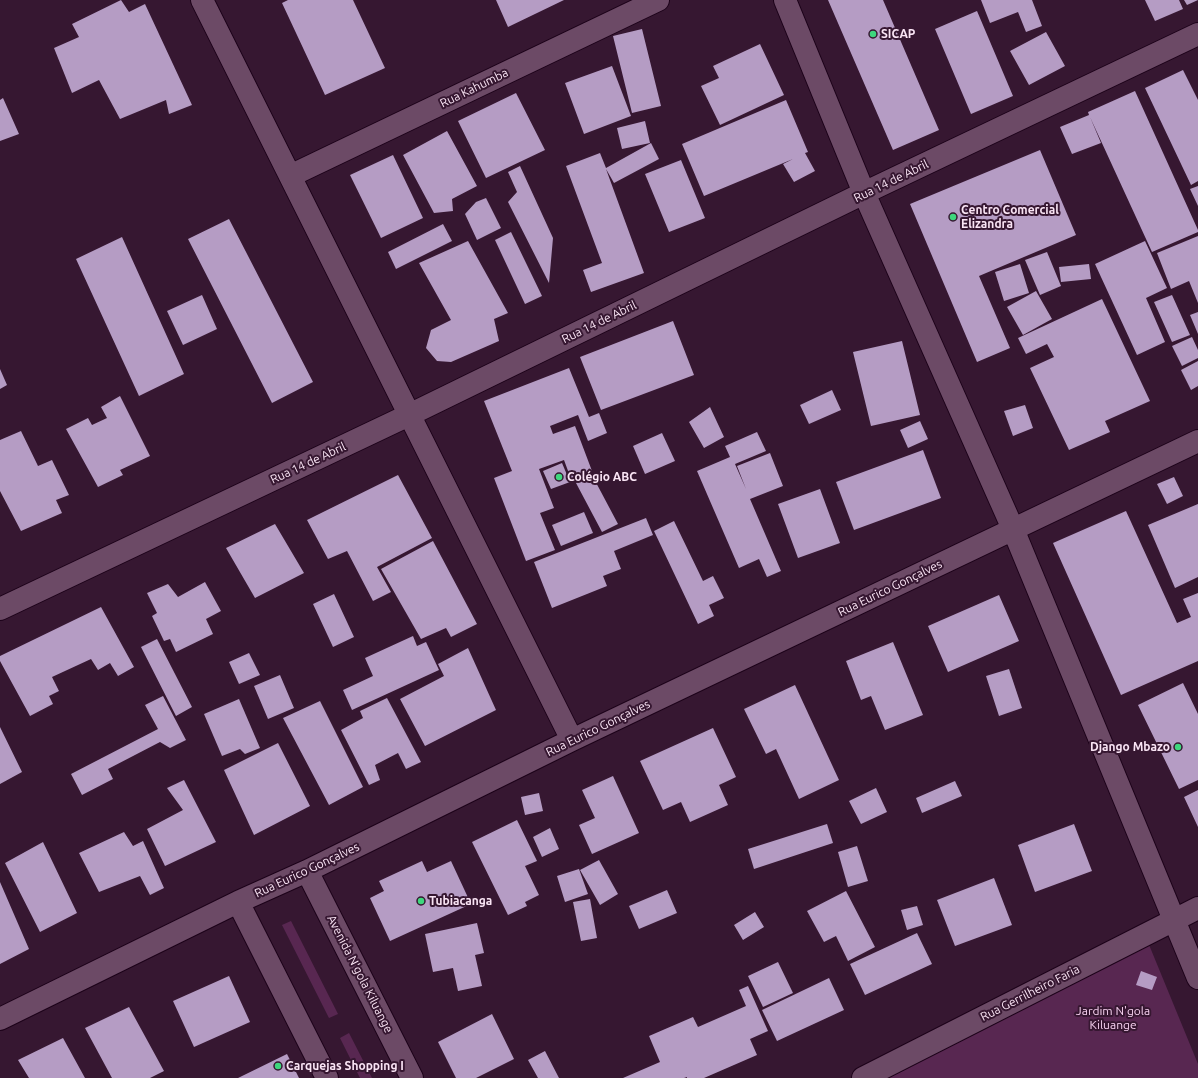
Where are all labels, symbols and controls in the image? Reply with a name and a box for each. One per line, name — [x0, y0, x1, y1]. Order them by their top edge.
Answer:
place label: SICAP — [881, 27, 915, 41]
marker: SICAP — [868, 29, 878, 39]
street label: Rua Kahumba — [438, 65, 510, 111]
street label: Rua 14 de Abril — [851, 157, 931, 205]
place label: Centro Comercial Elizandra — [961, 203, 1059, 231]
marker: Centro Comercial Elizandra — [948, 212, 958, 222]
street label: Rua 14 de Abril — [559, 298, 639, 346]
street label: Rua 14 de Abril — [268, 439, 348, 487]
place label: Colégio ABC — [567, 470, 637, 484]
marker: Colégio ABC — [554, 472, 564, 482]
street label: Rua Eurico Gonçalves — [836, 557, 944, 619]
street label: Rua Eurico Gonçalves — [544, 697, 652, 759]
place label: Django Mbazo — [1090, 740, 1170, 754]
marker: Django Mbazo — [1173, 742, 1183, 752]
street label: Rua Eurico Gonçalves — [252, 839, 362, 901]
place label: Tubiacanga — [429, 894, 492, 908]
marker: Tubiacanga — [416, 896, 426, 906]
street label: Avenida N'gola Kiluange — [324, 913, 396, 1035]
street label: Rua Gerrilheiro Faria — [978, 962, 1082, 1024]
park label: Jardim N'gola Kiluange — [1076, 1004, 1150, 1032]
place label: Carquejas Shopping I — [286, 1059, 404, 1073]
marker: Carquejas Shopping I — [273, 1061, 283, 1071]

